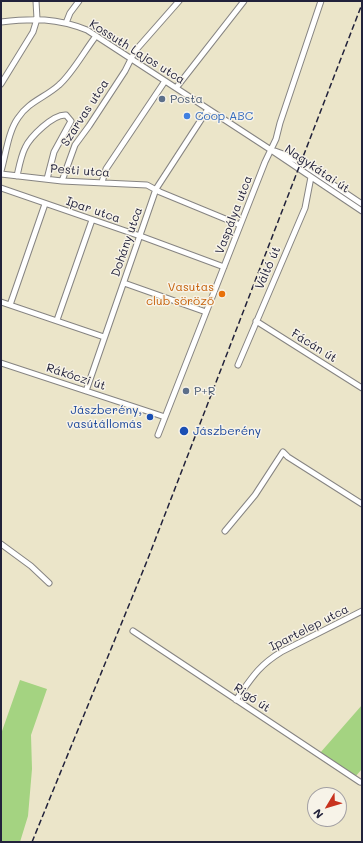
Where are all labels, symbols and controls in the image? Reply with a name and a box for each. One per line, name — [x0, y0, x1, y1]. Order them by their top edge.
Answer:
street label: Kossuth Lajos utca — [87, 17, 187, 87]
street label: Szarvas utca — [58, 77, 112, 149]
place label: Posta — [170, 92, 203, 106]
marker: Posta — [157, 94, 167, 104]
place label: Coop ABC — [195, 109, 253, 123]
marker: Coop ABC — [182, 111, 192, 121]
street label: Nagykátai út — [282, 142, 352, 196]
street label: Pesti utca — [50, 162, 110, 180]
street label: Vaspálya utca — [212, 174, 256, 256]
street label: Ipar utca — [64, 194, 122, 226]
street label: Dohány utca — [108, 205, 146, 279]
street label: Váltó út — [252, 244, 284, 292]
place label: Vasutas club söröző — [146, 280, 214, 308]
marker: Vasutas club söröző — [217, 289, 227, 299]
street label: Fácán út — [289, 326, 339, 366]
street label: Rákóczi út — [44, 361, 108, 393]
place label: P+R — [194, 384, 216, 398]
marker: P+R — [181, 386, 191, 396]
place label: Jászberény, vasútállomás — [67, 403, 142, 431]
marker: Jászberény, vasútállomás — [145, 412, 155, 422]
place label: Jászberény — [193, 424, 261, 438]
marker: Jászberény — [178, 425, 190, 437]
street label: Ipartelep utca — [267, 602, 351, 654]
street label: Rigó út — [231, 681, 273, 715]
north arrow — [307, 787, 347, 827]
text: N — [309, 806, 326, 822]

